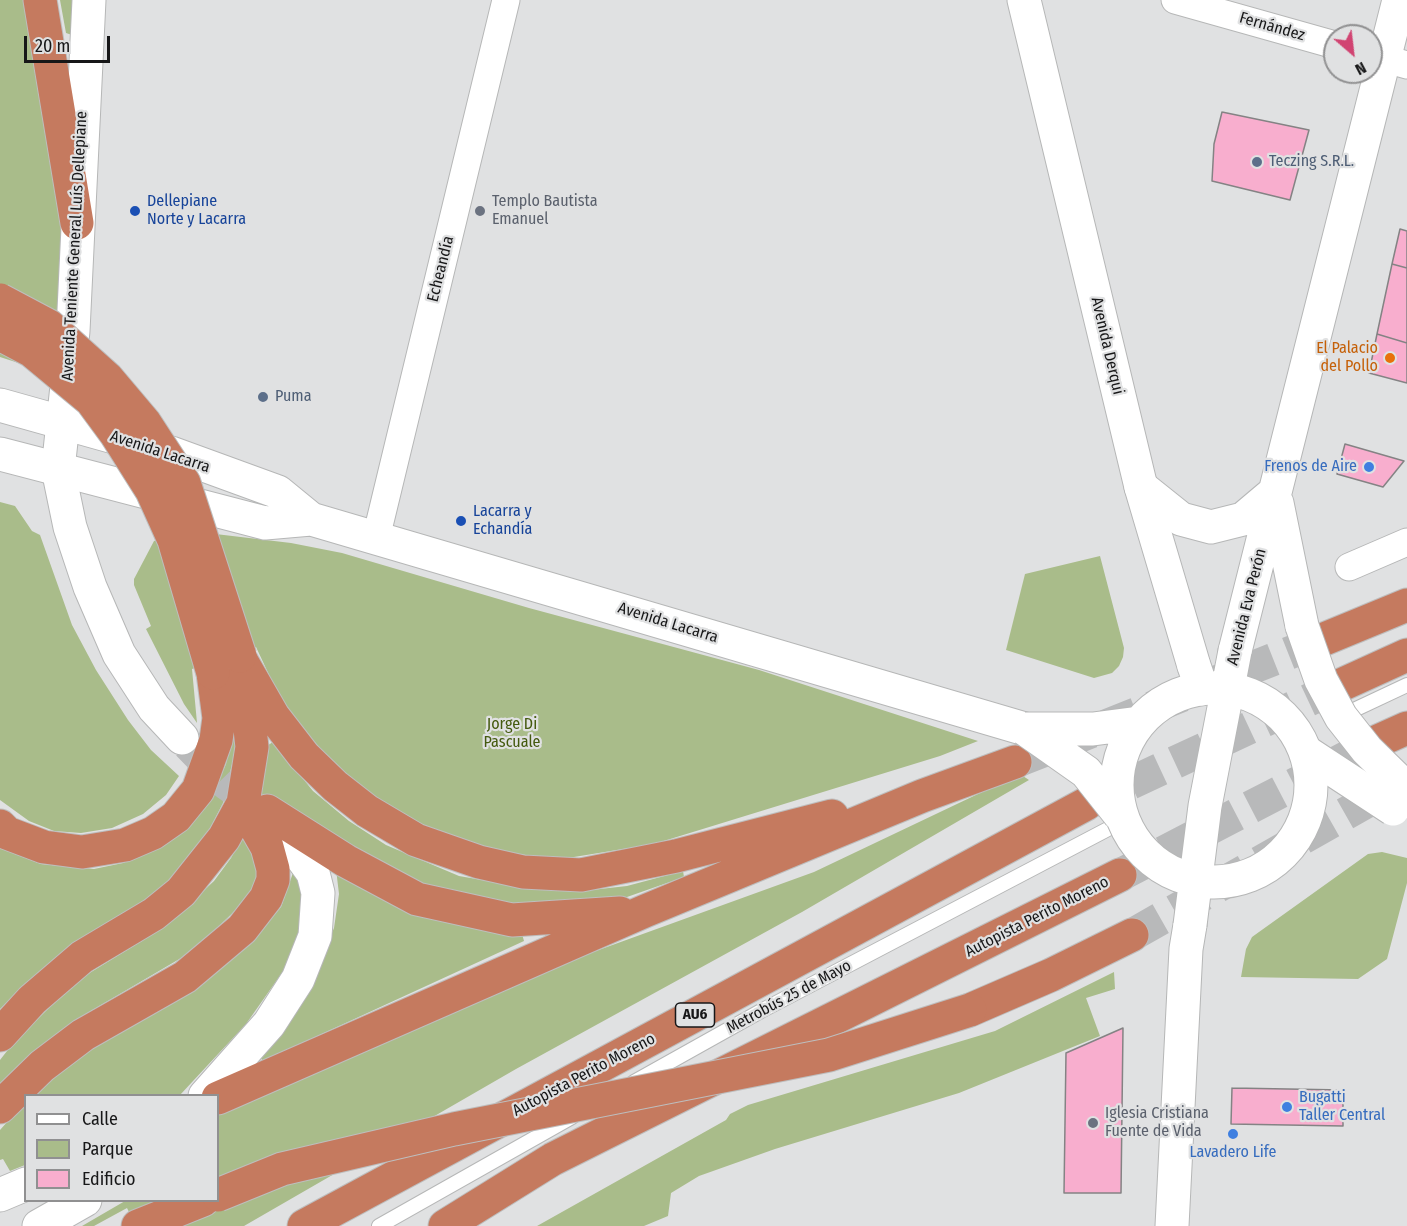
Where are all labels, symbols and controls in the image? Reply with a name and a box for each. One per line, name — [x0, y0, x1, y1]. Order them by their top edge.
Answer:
street label: Fernández — [1237, 8, 1307, 46]
scale bar — [27, 24, 112, 62]
north arrow — [1323, 24, 1383, 84]
text: 20 m — [35, 35, 70, 57]
text: N — [1352, 58, 1369, 79]
street label: Avenida Teniente General Luís Dellepiane — [58, 111, 92, 381]
place label: Teczing S.R.L. — [1269, 152, 1354, 172]
marker: Teczing S.R.L. — [1250, 155, 1264, 169]
place label: Dellepiane Norte y Lacarra — [147, 192, 246, 230]
place label: Templo Bautista Emanuel — [492, 192, 598, 230]
marker: Dellepiane Norte y Lacarra — [128, 204, 142, 218]
marker: Templo Bautista Emanuel — [473, 204, 487, 218]
street label: Echeandía — [424, 234, 458, 304]
street label: Avenida Derqui — [1086, 295, 1128, 397]
place label: El Palacio del Pollo — [1316, 339, 1378, 377]
marker: El Palacio del Pollo — [1383, 351, 1397, 365]
place label: Puma — [275, 387, 311, 407]
marker: Puma — [256, 390, 270, 404]
street label: Avenida Lacarra — [108, 427, 212, 477]
place label: Frenos de Aire — [1264, 457, 1357, 477]
marker: Frenos de Aire — [1362, 460, 1376, 474]
place label: Lacarra y Echandía — [473, 502, 532, 540]
marker: Lacarra y Echandía — [454, 514, 468, 528]
street label: Avenida Eva Perón — [1223, 547, 1271, 667]
street label: Avenida Lacarra — [616, 599, 720, 647]
park label: Jorge Di Pascuale — [484, 715, 540, 753]
street label: Autopista Perito Moreno — [962, 872, 1112, 962]
street label: Metrobús 25 de Mayo — [723, 956, 855, 1038]
road number: AU6 — [676, 1003, 714, 1027]
street label: Autopista Perito Moreno — [510, 1029, 658, 1121]
place label: Bugatti Taller Central — [1299, 1088, 1385, 1126]
legend — [24, 1094, 219, 1202]
marker: Bugatti Taller Central — [1280, 1100, 1294, 1114]
place label: Iglesia Cristiana Fuente de Vida — [1105, 1104, 1209, 1142]
text: Calle — [82, 1108, 118, 1130]
marker: Iglesia Cristiana Fuente de Vida — [1086, 1116, 1100, 1130]
marker: Lavadero Life — [1226, 1127, 1240, 1141]
text: Parque — [82, 1138, 133, 1160]
place label: Lavadero Life — [1190, 1143, 1276, 1163]
text: Edificio — [82, 1168, 135, 1190]

